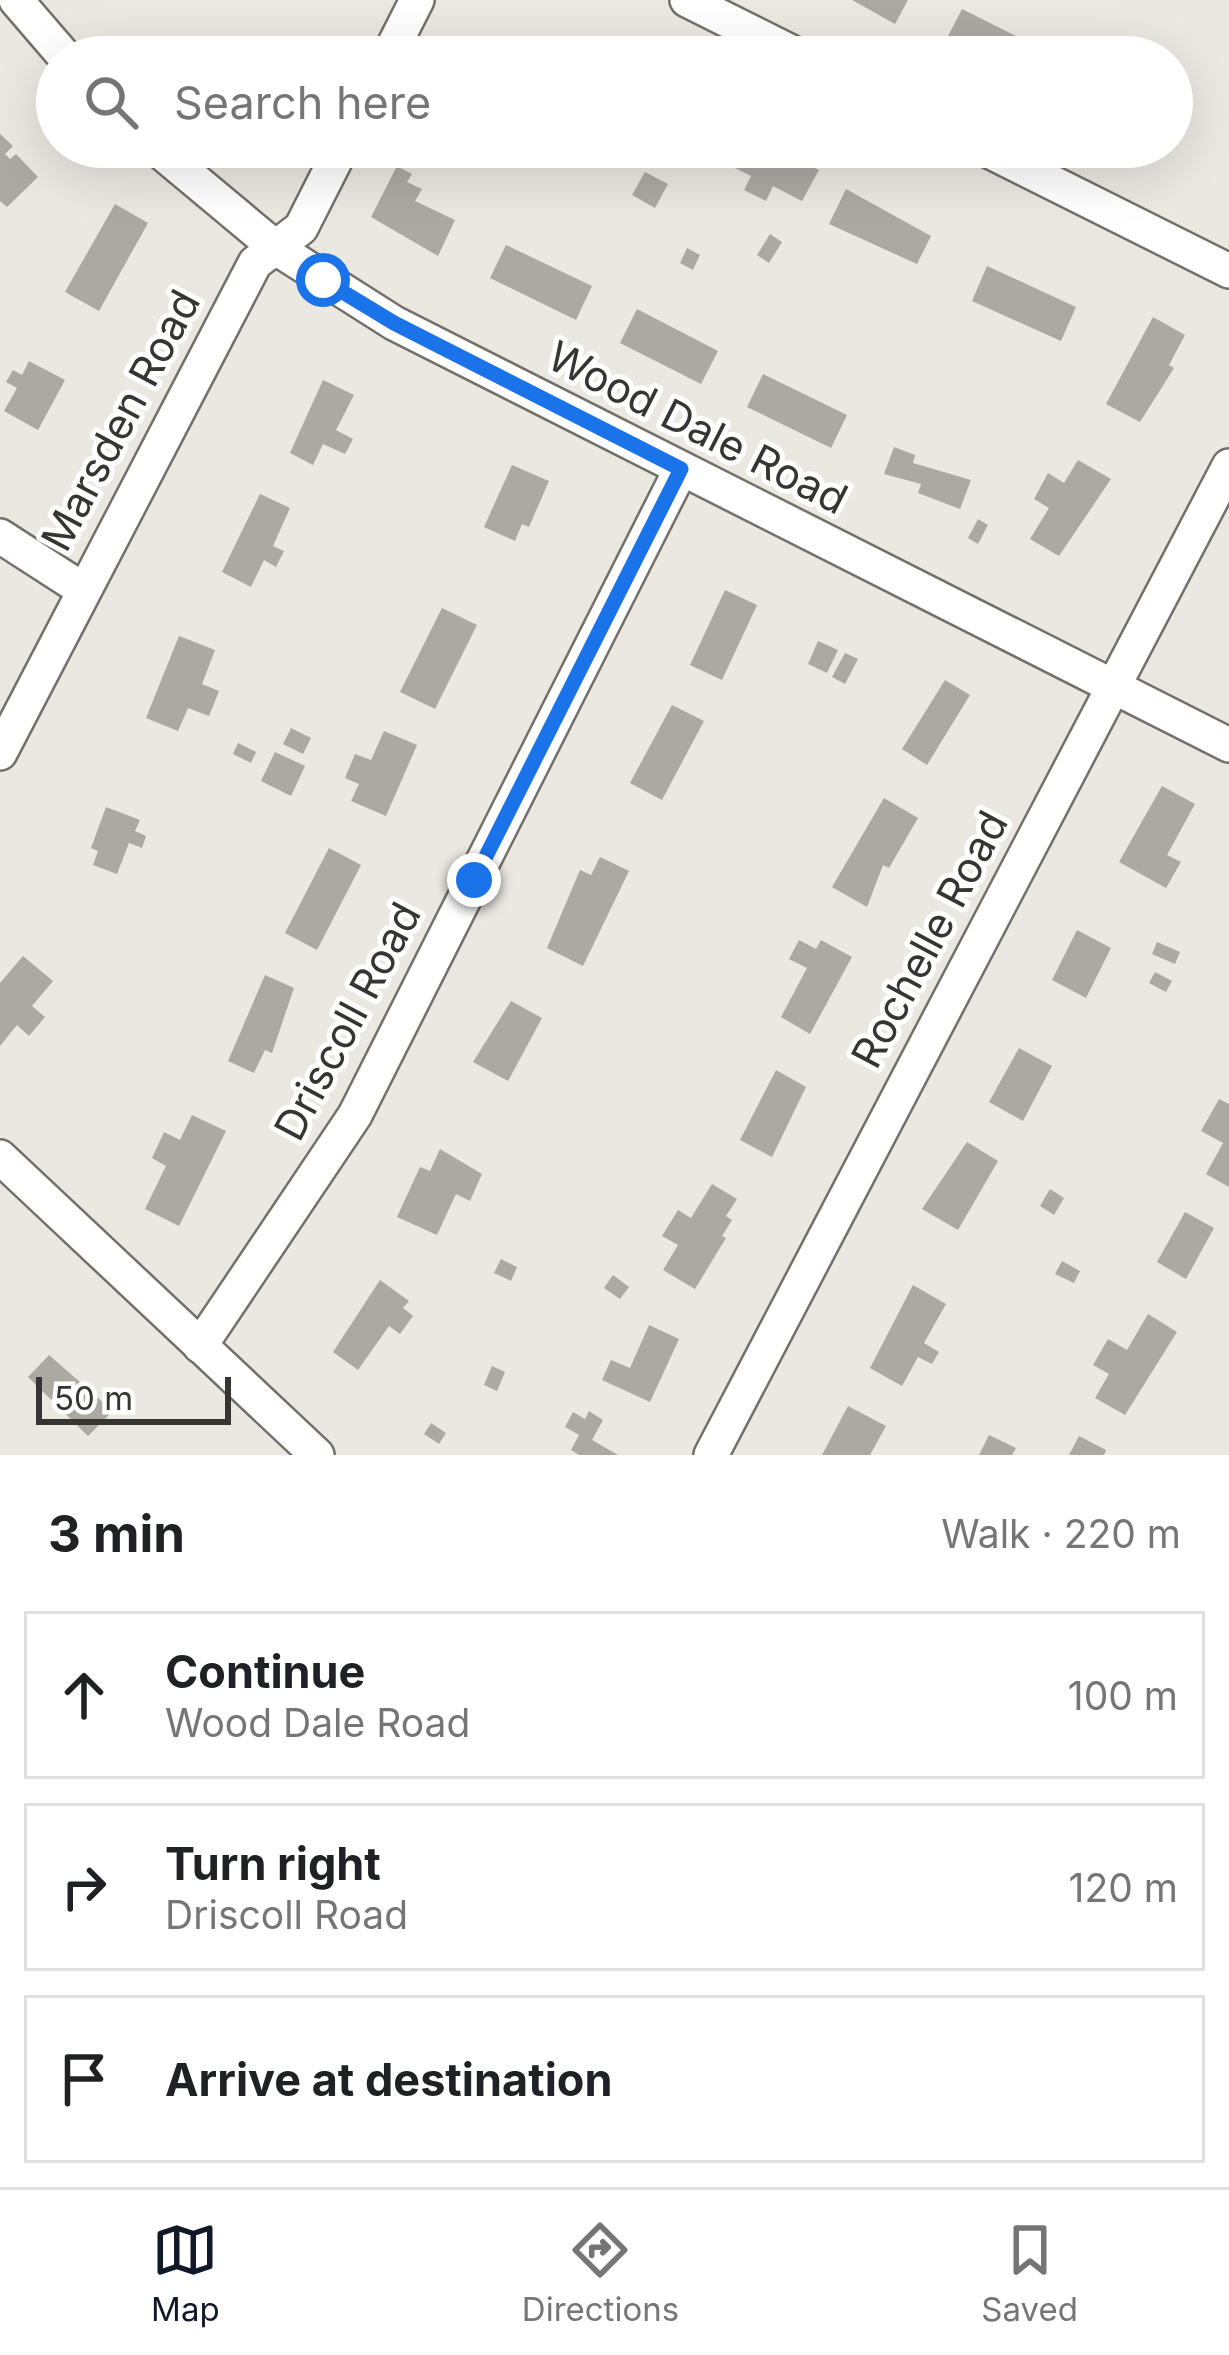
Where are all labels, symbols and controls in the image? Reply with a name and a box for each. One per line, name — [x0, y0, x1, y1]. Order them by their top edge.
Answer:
search box — [36, 36, 1193, 168]
icon: search — [78, 69, 144, 135]
text: Search here — [174, 75, 431, 130]
route start — [296, 253, 350, 307]
street label: Marsden Road — [30, 281, 210, 559]
street label: Wood Dale Road — [540, 330, 856, 524]
street label: Rochelle Road — [840, 802, 1018, 1076]
route end — [447, 853, 501, 907]
street label: Driscoll Road — [263, 893, 431, 1149]
scale bar — [36, 1371, 231, 1424]
text: 50 m — [54, 1378, 133, 1418]
text: 3 min — [48, 1503, 185, 1564]
text: Walk · 220 m — [941, 1510, 1181, 1557]
text: Continue — [165, 1644, 365, 1699]
icon: ahead — [51, 1662, 117, 1728]
text: 100 m — [1068, 1672, 1178, 1719]
text: Wood Dale Road — [165, 1699, 470, 1746]
text: Turn right — [165, 1836, 381, 1891]
icon: right — [51, 1854, 117, 1920]
text: 120 m — [1069, 1864, 1178, 1911]
text: Driscoll Road — [165, 1891, 408, 1938]
icon: arrive — [51, 2046, 117, 2112]
text: Arrive at destination — [165, 2052, 612, 2107]
tab: Map — [151, 2217, 220, 2329]
tab: Directions — [522, 2217, 679, 2329]
tab: Saved — [981, 2217, 1078, 2329]

